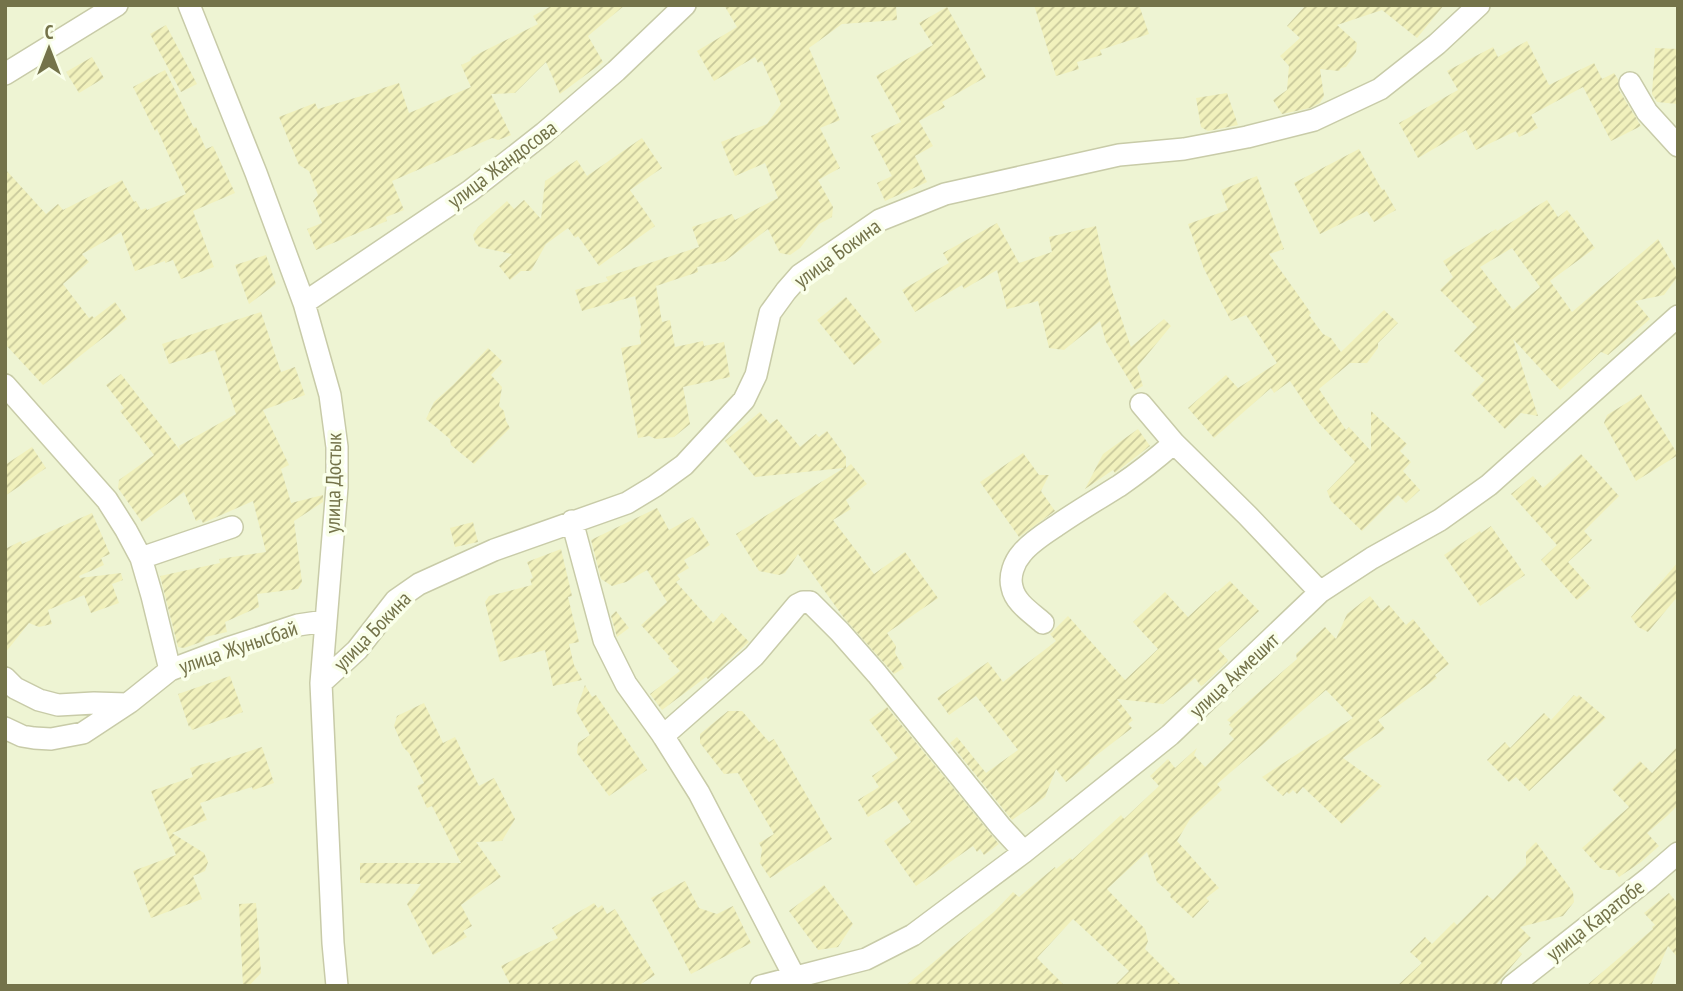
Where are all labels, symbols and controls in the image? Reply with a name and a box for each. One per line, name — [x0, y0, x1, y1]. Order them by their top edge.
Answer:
north arrow — [14, 14, 84, 84]
text: С — [45, 20, 54, 44]
street label: улица Жандосова — [442, 114, 562, 214]
street label: улица Бокина — [788, 212, 886, 294]
street label: улица Достык — [319, 432, 347, 534]
street label: улица Бокина — [327, 585, 417, 677]
street label: улица Жунысбай — [175, 614, 301, 680]
street label: улица Акмешит — [1183, 626, 1285, 723]
street label: улица Каратобе — [1541, 873, 1649, 967]

